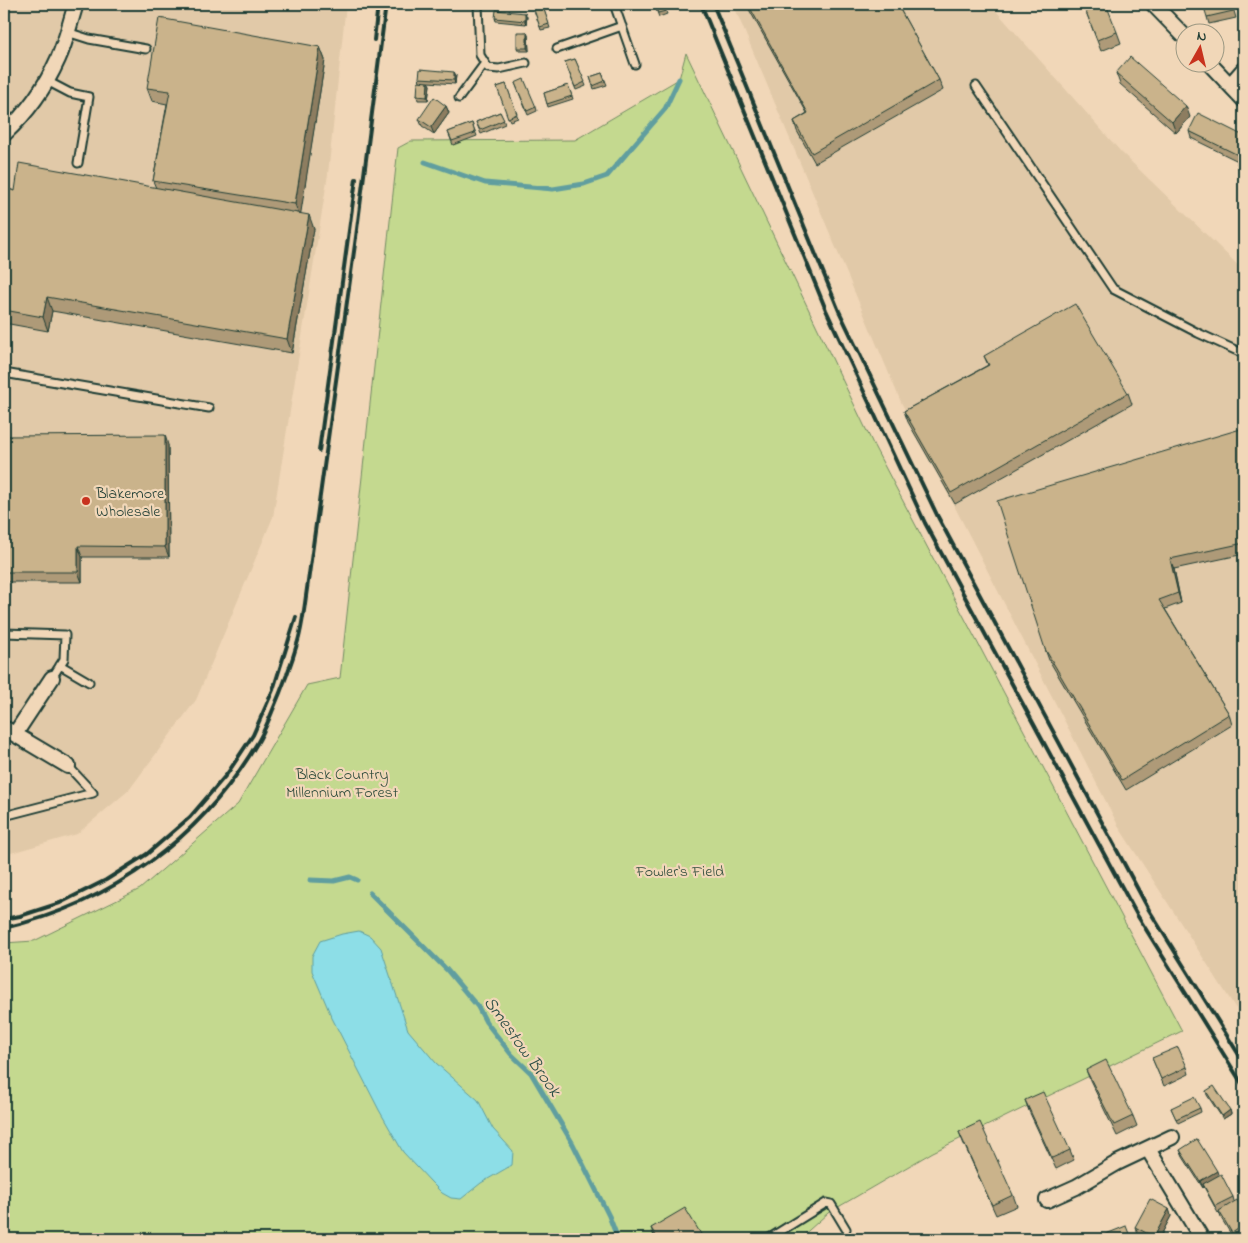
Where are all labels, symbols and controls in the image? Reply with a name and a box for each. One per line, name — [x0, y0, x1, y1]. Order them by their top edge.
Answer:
north arrow — [1176, 22, 1226, 72]
text: N — [1195, 26, 1208, 48]
place label: Blakemore Wholesale — [95, 482, 165, 524]
marker: Blakemore Wholesale — [80, 495, 92, 507]
park label: Black Country Millennium Forest — [286, 763, 399, 805]
park label: Fowler's Field — [635, 860, 724, 884]
water label: Smestow Brook — [476, 992, 567, 1104]

